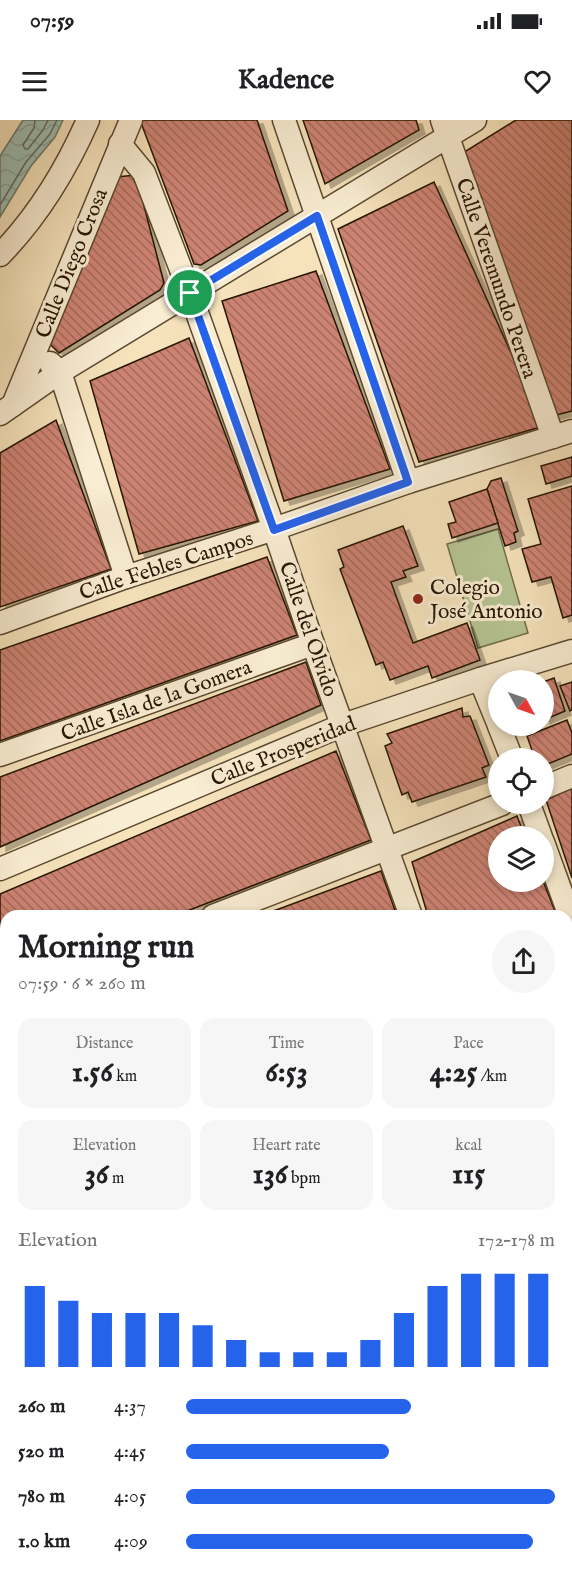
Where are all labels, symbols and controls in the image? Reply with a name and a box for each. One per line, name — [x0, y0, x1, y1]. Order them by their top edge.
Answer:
text: 07:59 — [30, 7, 74, 35]
text: Kadence — [238, 64, 334, 98]
icon: menu — [18, 65, 51, 98]
icon: heart — [521, 65, 554, 98]
street label: Calle Veremundo Perera — [449, 175, 543, 383]
street label: Calle Diego Crosa — [30, 184, 115, 343]
pin — [164, 267, 215, 318]
icon: arrive — [173, 276, 206, 309]
street label: Calle Febles Campos — [76, 526, 257, 607]
street label: Calle del Olvido — [272, 558, 343, 701]
place label: Colegio José Antonio — [428, 575, 543, 626]
marker: Colegio José Antonio — [411, 592, 425, 606]
street label: Calle Isla de la Gomera — [57, 654, 256, 748]
north arrow — [488, 670, 554, 736]
map controls — [488, 670, 554, 892]
street label: Calle Prosperidad — [207, 711, 361, 794]
button: locate — [488, 748, 554, 814]
button: layers — [488, 826, 554, 892]
text: Morning run — [18, 927, 194, 969]
button: share — [492, 930, 555, 993]
text: 07:59 · 6 × 260 m — [18, 971, 146, 996]
text: Distance — [76, 1034, 133, 1054]
text: Time — [269, 1034, 304, 1054]
text: Pace — [453, 1034, 484, 1054]
text: 1.56 — [72, 1054, 113, 1092]
text: 6:53 — [265, 1054, 308, 1092]
text: 4:25 — [430, 1054, 477, 1092]
text: km — [113, 1067, 137, 1087]
text: /km — [477, 1067, 507, 1087]
text: Elevation — [73, 1136, 136, 1156]
text: Heart rate — [252, 1136, 321, 1156]
text: kcal — [455, 1136, 482, 1156]
text: 36 — [85, 1156, 109, 1194]
text: 136 — [252, 1156, 288, 1194]
text: 115 — [452, 1156, 485, 1194]
text: m — [109, 1169, 124, 1189]
text: bpm — [288, 1169, 321, 1189]
text: Elevation — [18, 1228, 97, 1253]
text: 172–178 m — [478, 1228, 555, 1253]
text: 260 m — [18, 1394, 65, 1419]
text: 4:37 — [114, 1394, 146, 1419]
text: 520 m — [18, 1439, 64, 1464]
text: 4:45 — [114, 1439, 146, 1464]
text: 780 m — [18, 1484, 65, 1509]
text: 4:05 — [114, 1484, 146, 1509]
text: 1.0 km — [18, 1529, 70, 1554]
text: 4:09 — [114, 1529, 148, 1554]

